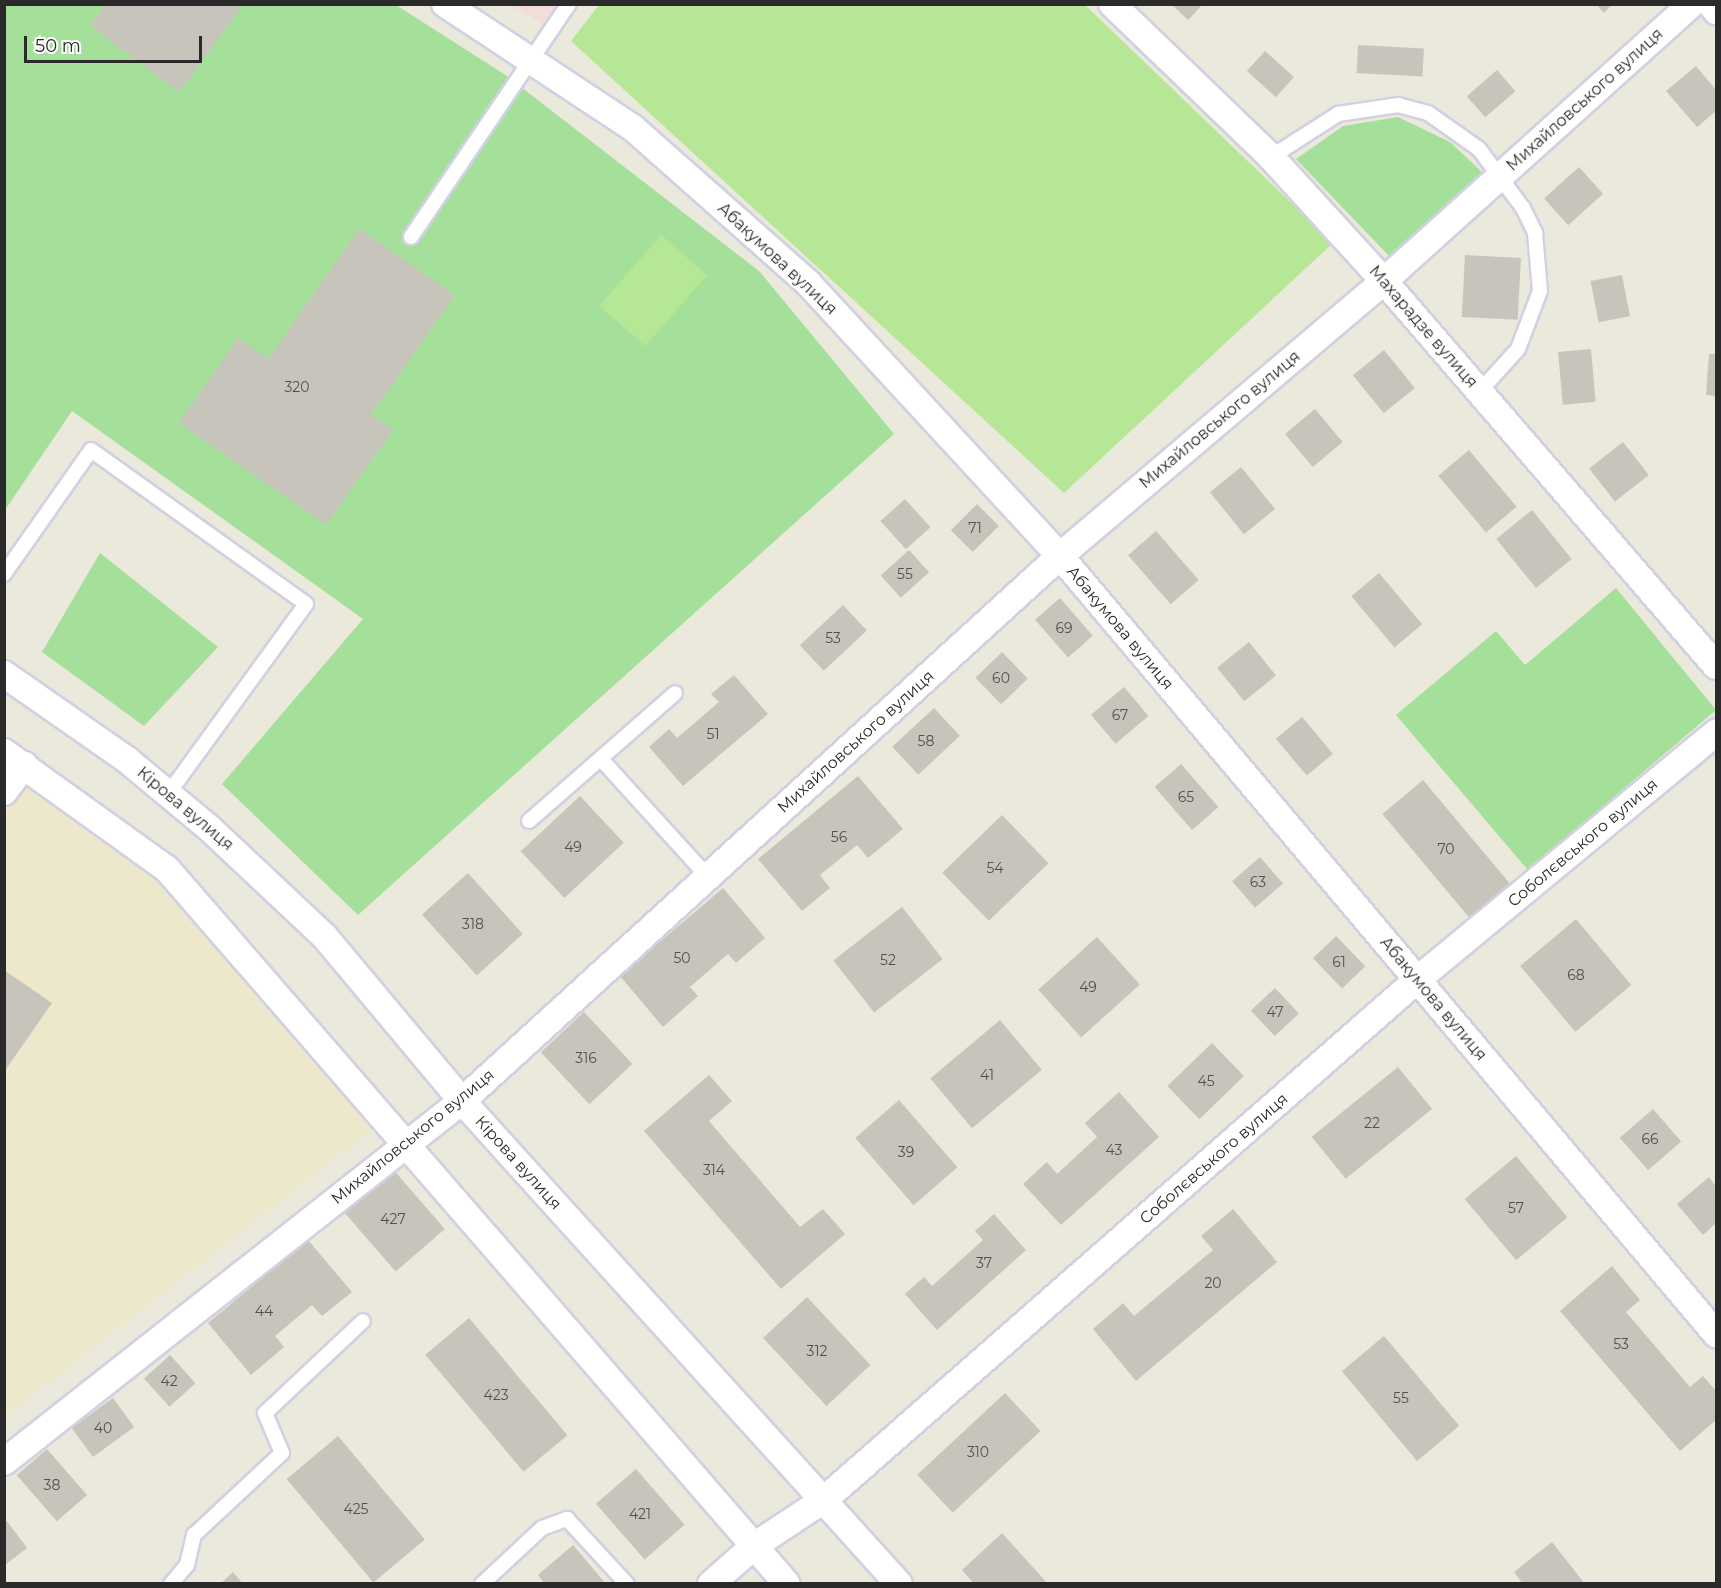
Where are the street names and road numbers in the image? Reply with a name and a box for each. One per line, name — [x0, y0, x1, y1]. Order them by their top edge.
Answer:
street label: Михайловського вулиця — [1503, 25, 1667, 175]
street label: Абакумова вулиця — [714, 199, 840, 319]
street label: Махарадзе вулиця — [1365, 262, 1481, 392]
street label: Михайловського вулиця — [1136, 347, 1304, 493]
street label: Абакумова вулиця — [1063, 562, 1177, 694]
street label: Михайловського вулиця — [774, 667, 938, 817]
street label: Кірова вулиця — [133, 763, 237, 855]
street label: Соболєвського вулиця — [1504, 775, 1662, 911]
street label: Абакумова вулиця — [1376, 933, 1490, 1065]
street label: Михайловського вулиця — [328, 1065, 498, 1209]
street label: Соболєвського вулиця — [1136, 1090, 1292, 1228]
street label: Кірова вулиця — [471, 1112, 565, 1214]

